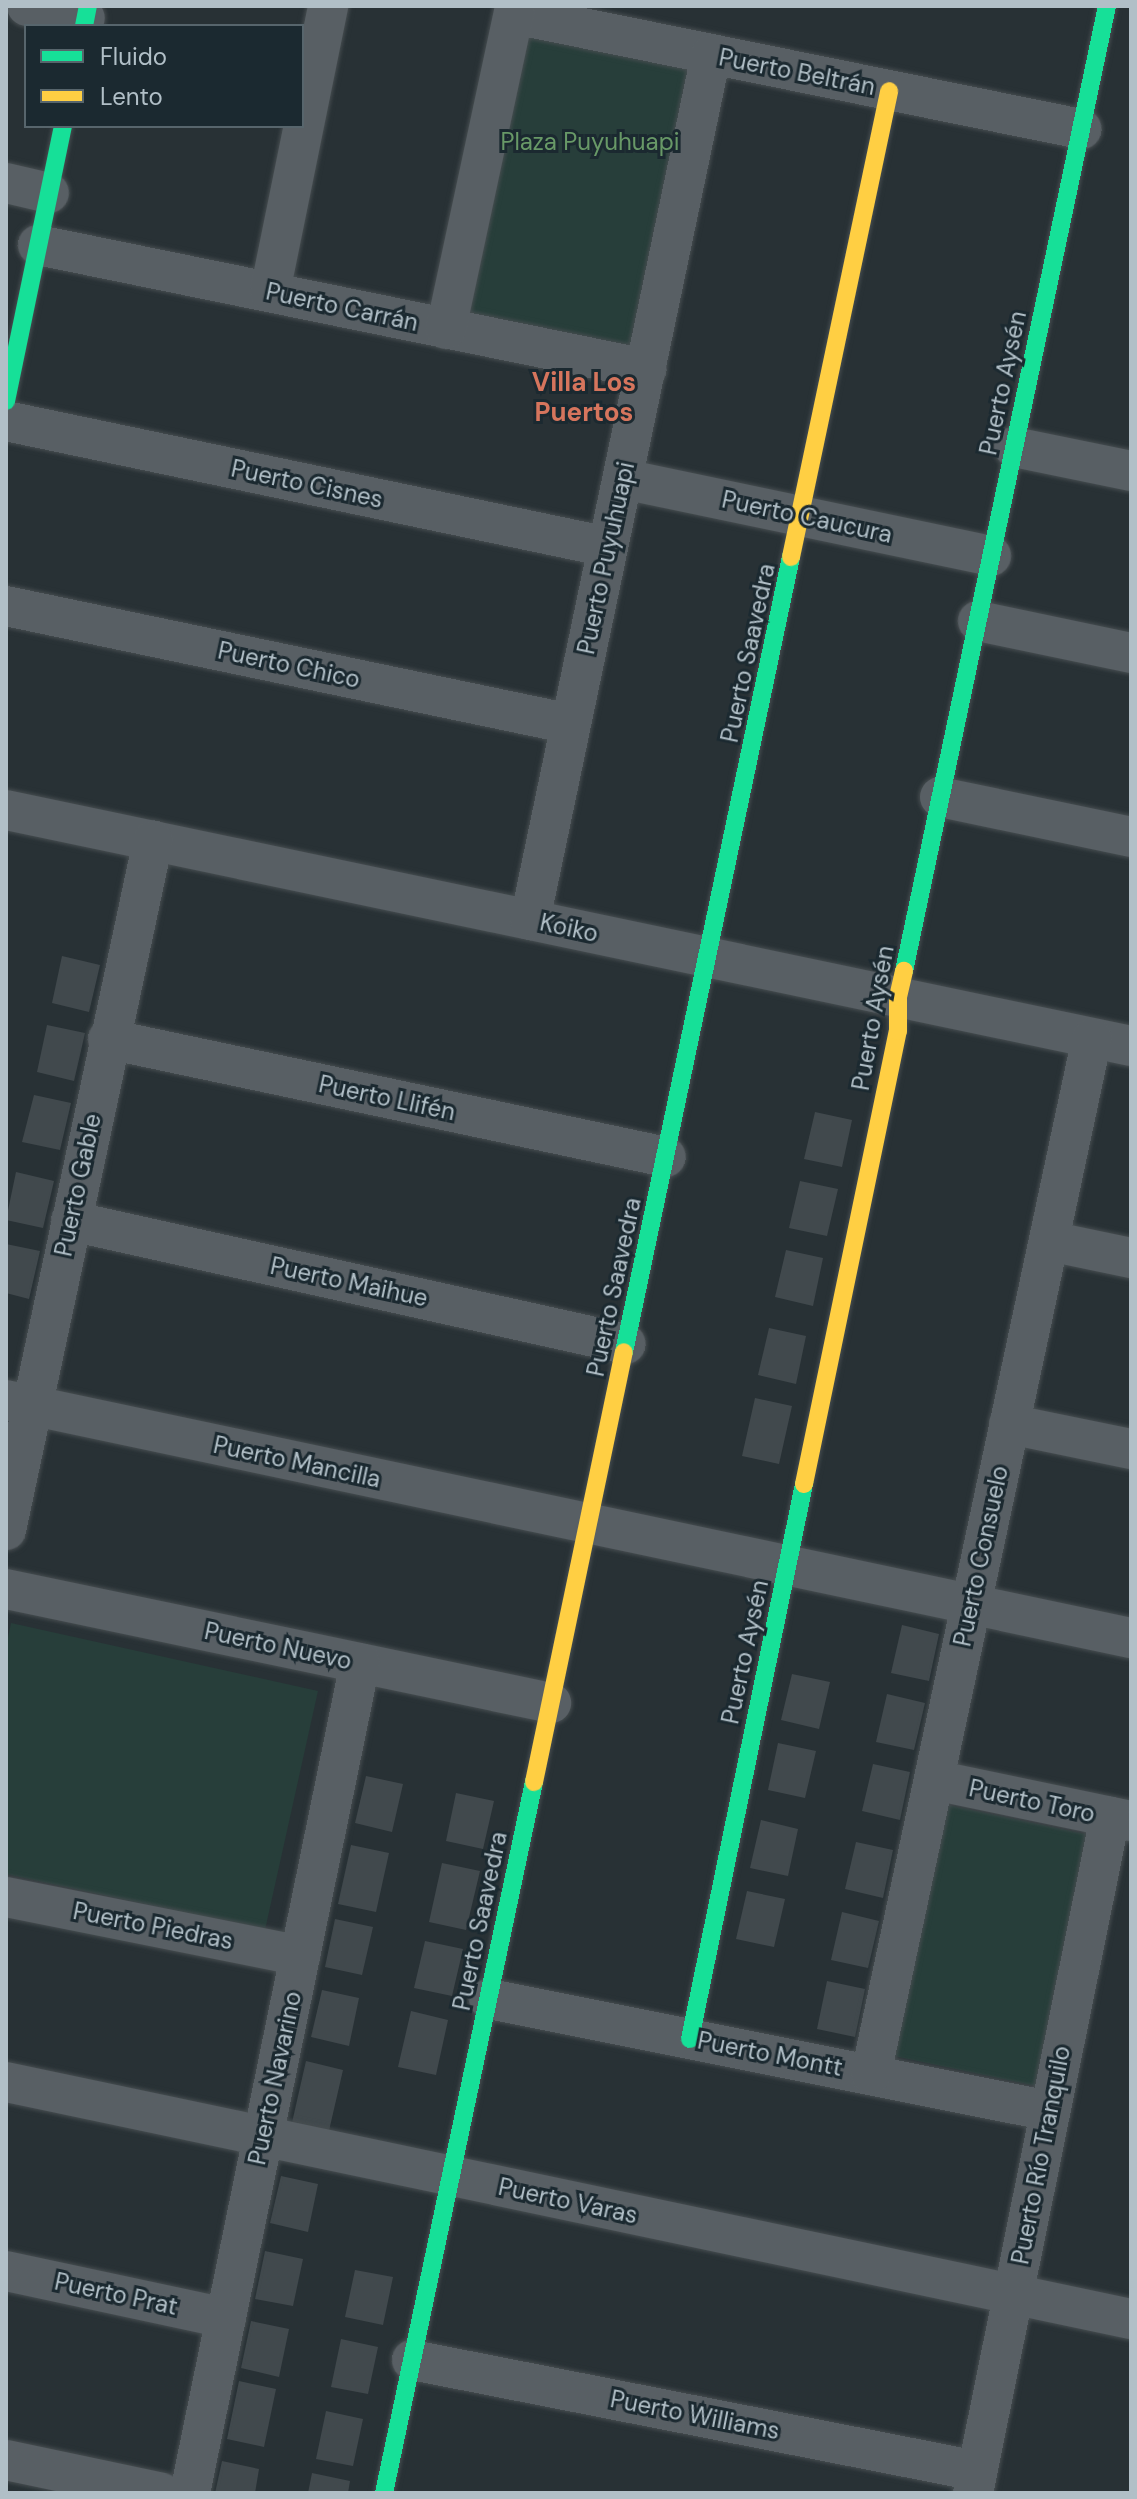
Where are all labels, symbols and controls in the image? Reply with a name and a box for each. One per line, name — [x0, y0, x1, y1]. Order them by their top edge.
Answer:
legend — [24, 24, 304, 128]
text: Fluido — [100, 41, 167, 72]
street label: Puerto Beltrán — [716, 43, 878, 101]
text: Lento — [100, 81, 163, 112]
park label: Plaza Puyuhuapi — [501, 128, 679, 156]
street label: Puerto Carrán — [263, 277, 421, 337]
street label: Puerto Aysén — [974, 308, 1032, 458]
district label: Villa Los Puertos — [532, 367, 636, 428]
street label: Puerto Cisnes — [229, 454, 385, 514]
street label: Puerto Puyuhuapi — [572, 459, 640, 657]
street label: Puerto Caucura — [719, 485, 895, 549]
street label: Puerto Saavedra — [715, 561, 781, 745]
street label: Puerto Chico — [215, 636, 363, 694]
street label: Koiko — [537, 908, 601, 948]
street label: Puerto Aysén — [846, 943, 900, 1093]
street label: Puerto Llifén — [316, 1069, 458, 1127]
street label: Puerto Gable — [49, 1111, 107, 1259]
street label: Puerto Saavedra — [581, 1195, 647, 1379]
street label: Puerto Maihue — [268, 1251, 430, 1313]
street label: Puerto Mancilla — [211, 1430, 383, 1494]
street label: Puerto Consuelo — [948, 1463, 1014, 1649]
street label: Puerto Aysén — [716, 1577, 774, 1727]
street label: Puerto Nuevo — [202, 1616, 354, 1676]
street label: Puerto Toro — [966, 1774, 1098, 1828]
street label: Puerto Saavedra — [447, 1829, 513, 2013]
street label: Puerto Piedras — [71, 1896, 235, 1956]
street label: Puerto Navarino — [243, 1989, 307, 2167]
street label: Puerto Montt — [695, 2026, 845, 2082]
street label: Puerto Río Tranquilo — [1006, 2043, 1076, 2267]
street label: Puerto Varas — [496, 2172, 640, 2230]
street label: Puerto Prat — [52, 2267, 180, 2321]
street label: Puerto Williams — [608, 2384, 782, 2446]

